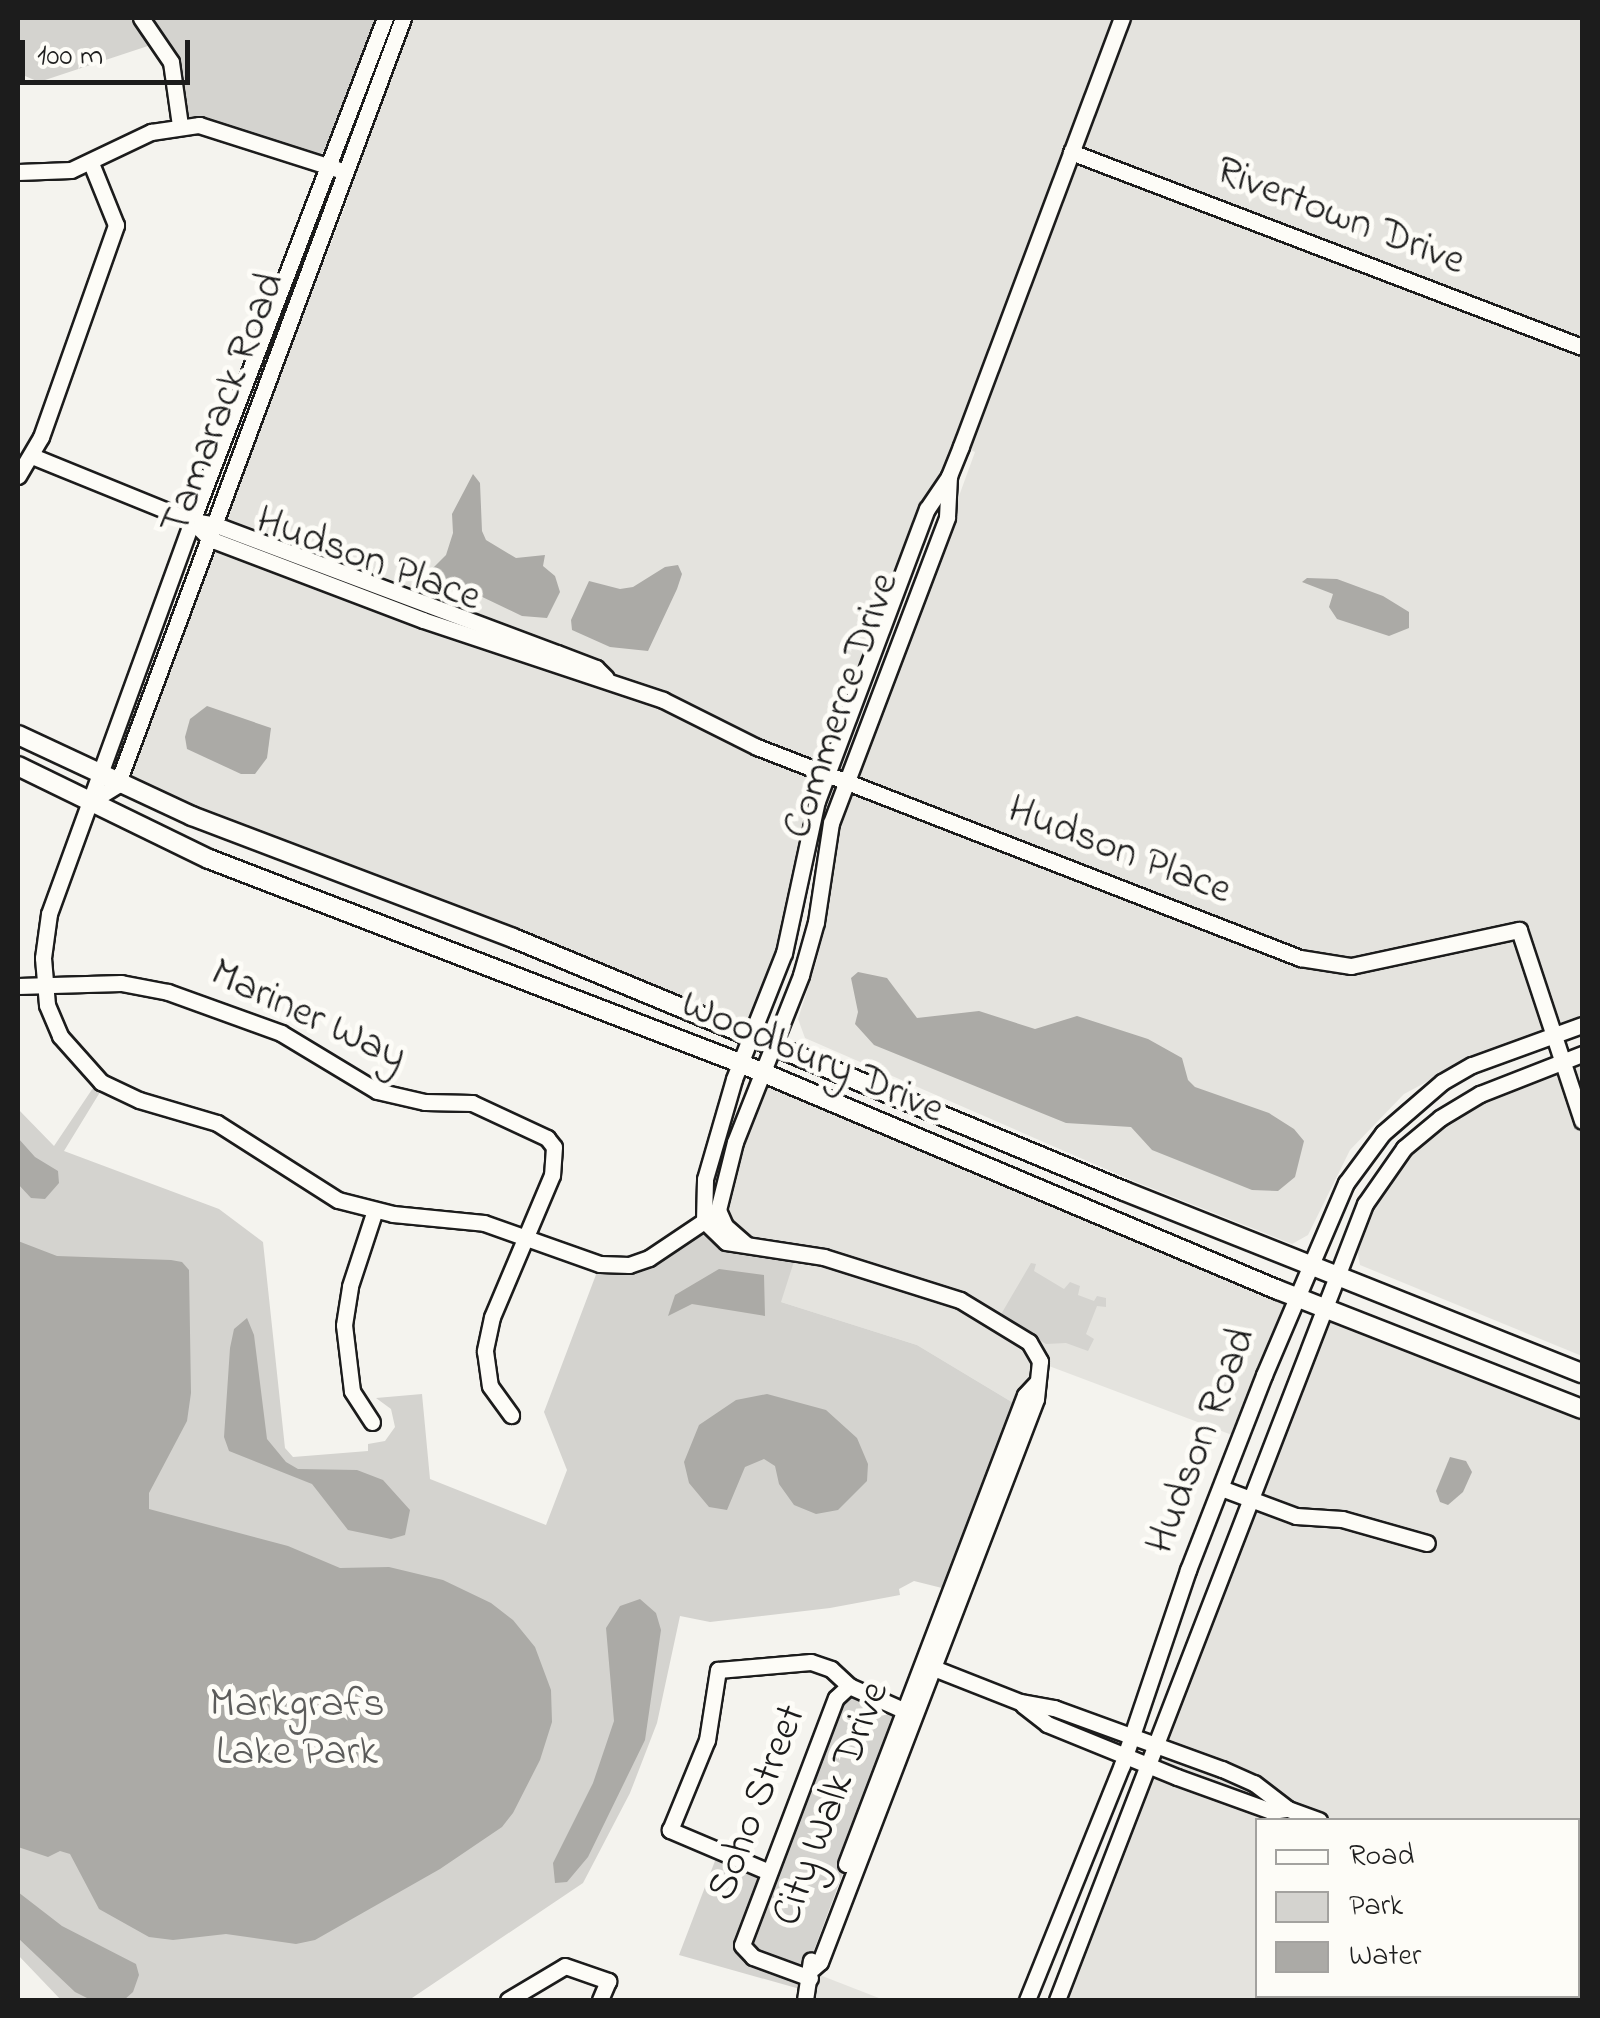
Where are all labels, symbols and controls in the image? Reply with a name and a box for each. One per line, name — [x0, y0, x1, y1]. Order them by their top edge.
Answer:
scale bar — [25, 20, 195, 82]
text: 100 m — [37, 35, 103, 79]
street label: Rivertown Drive — [1208, 146, 1472, 288]
street label: Tamarack Road — [151, 266, 297, 542]
street label: Hudson Place — [249, 496, 487, 624]
street label: Commerce Drive — [773, 567, 911, 845]
street label: Hudson Place — [1000, 785, 1238, 917]
street label: Mariner Way — [202, 949, 414, 1083]
street label: Woodbury Drive — [673, 980, 951, 1136]
street label: Hudson Road — [1136, 1321, 1268, 1561]
street label: City Walk Drive — [762, 1675, 902, 1933]
park label: Markgrafs Lake Park — [209, 1680, 385, 1778]
street label: Soho Street — [698, 1698, 818, 1908]
legend — [1255, 1818, 1580, 1998]
text: Road — [1349, 1835, 1414, 1879]
text: Park — [1349, 1885, 1403, 1929]
text: Water — [1349, 1935, 1421, 1979]

